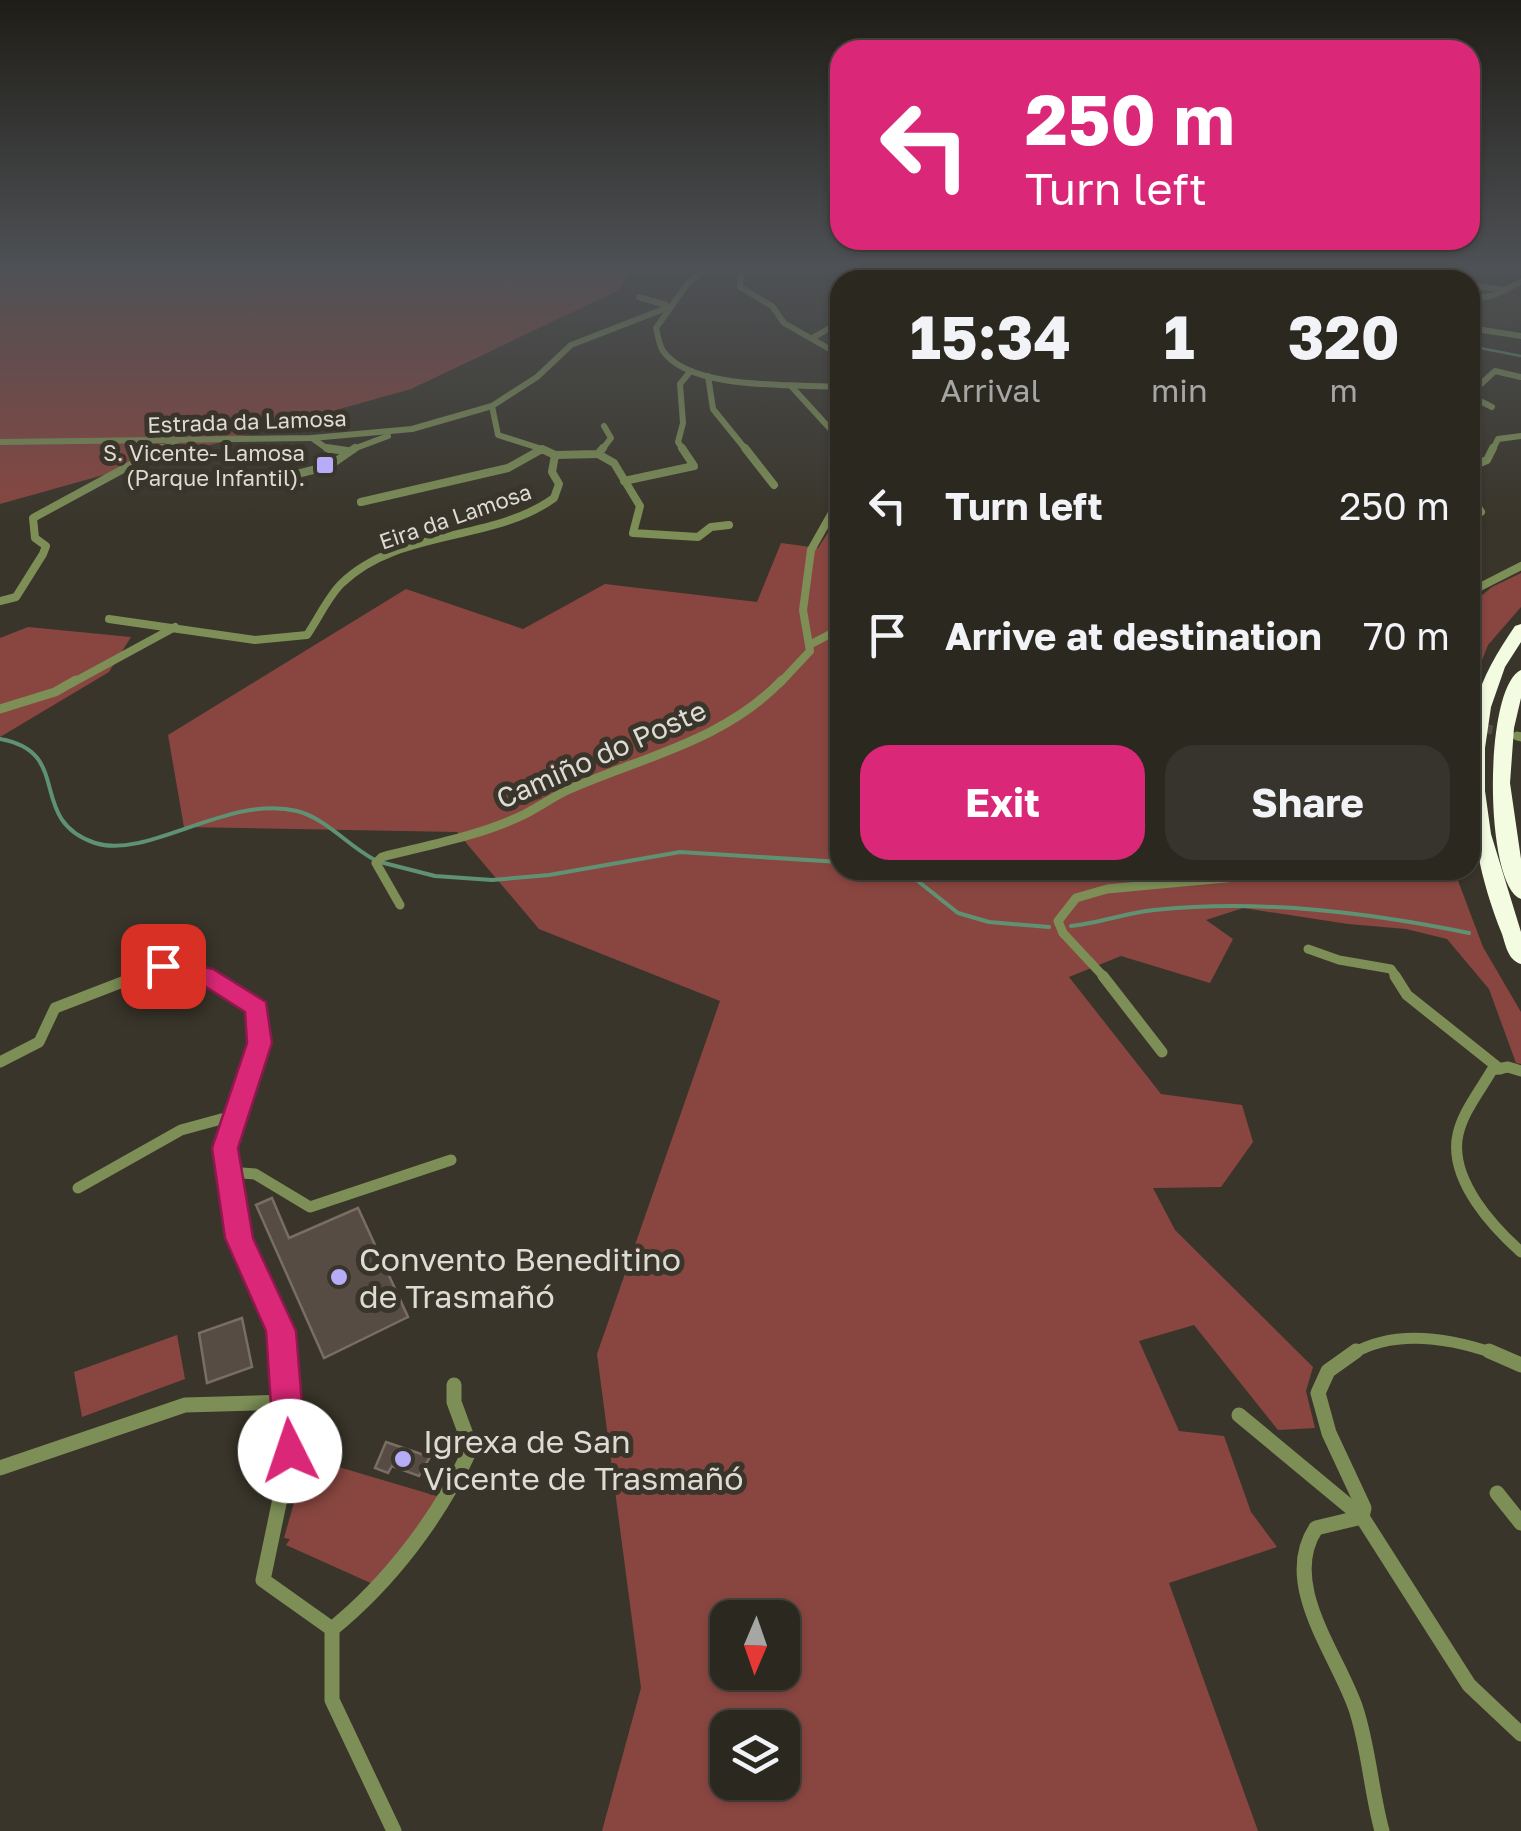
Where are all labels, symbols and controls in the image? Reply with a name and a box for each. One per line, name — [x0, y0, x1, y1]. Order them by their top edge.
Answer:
text: 250 m — [1025, 76, 1235, 160]
icon: left — [860, 80, 990, 210]
text: Turn left — [1025, 161, 1207, 215]
text: 15:34 — [910, 300, 1071, 372]
text: 1 — [1164, 300, 1195, 372]
text: 320 — [1288, 300, 1400, 372]
text: Arrival — [940, 371, 1041, 409]
text: min — [1151, 371, 1208, 409]
text: m — [1330, 371, 1358, 409]
street label: Estrada da Lamosa — [147, 404, 347, 438]
place label: S. Vicente- Lamosa (Parque Infantil). — [103, 439, 305, 491]
marker: S. Vicente- Lamosa (Parque Infantil). — [314, 454, 336, 476]
street label: Eira da Lamosa — [375, 477, 535, 555]
icon: left — [860, 478, 915, 533]
text: Turn left — [945, 483, 1103, 528]
text: 250 m — [1339, 483, 1450, 528]
icon: arrive — [860, 608, 915, 663]
text: Arrive at destination — [945, 613, 1322, 658]
text: 70 m — [1363, 613, 1450, 658]
street label: Camiño do Poste — [491, 693, 711, 815]
button: Exit — [860, 745, 1145, 860]
button: Share — [1165, 745, 1450, 860]
pin — [121, 924, 206, 1009]
icon: arrive — [136, 939, 191, 994]
place label: Convento Beneditino de Trasmañó — [359, 1240, 681, 1315]
marker: Convento Beneditino de Trasmañó — [328, 1266, 350, 1288]
position arrow — [238, 1399, 342, 1503]
place label: Igrexa de San Vicente de Trasmañó — [423, 1422, 743, 1497]
marker: Igrexa de San Vicente de Trasmañó — [392, 1448, 414, 1470]
north arrow — [710, 1600, 800, 1690]
map controls — [710, 1600, 800, 1800]
button: layers — [710, 1710, 800, 1800]

